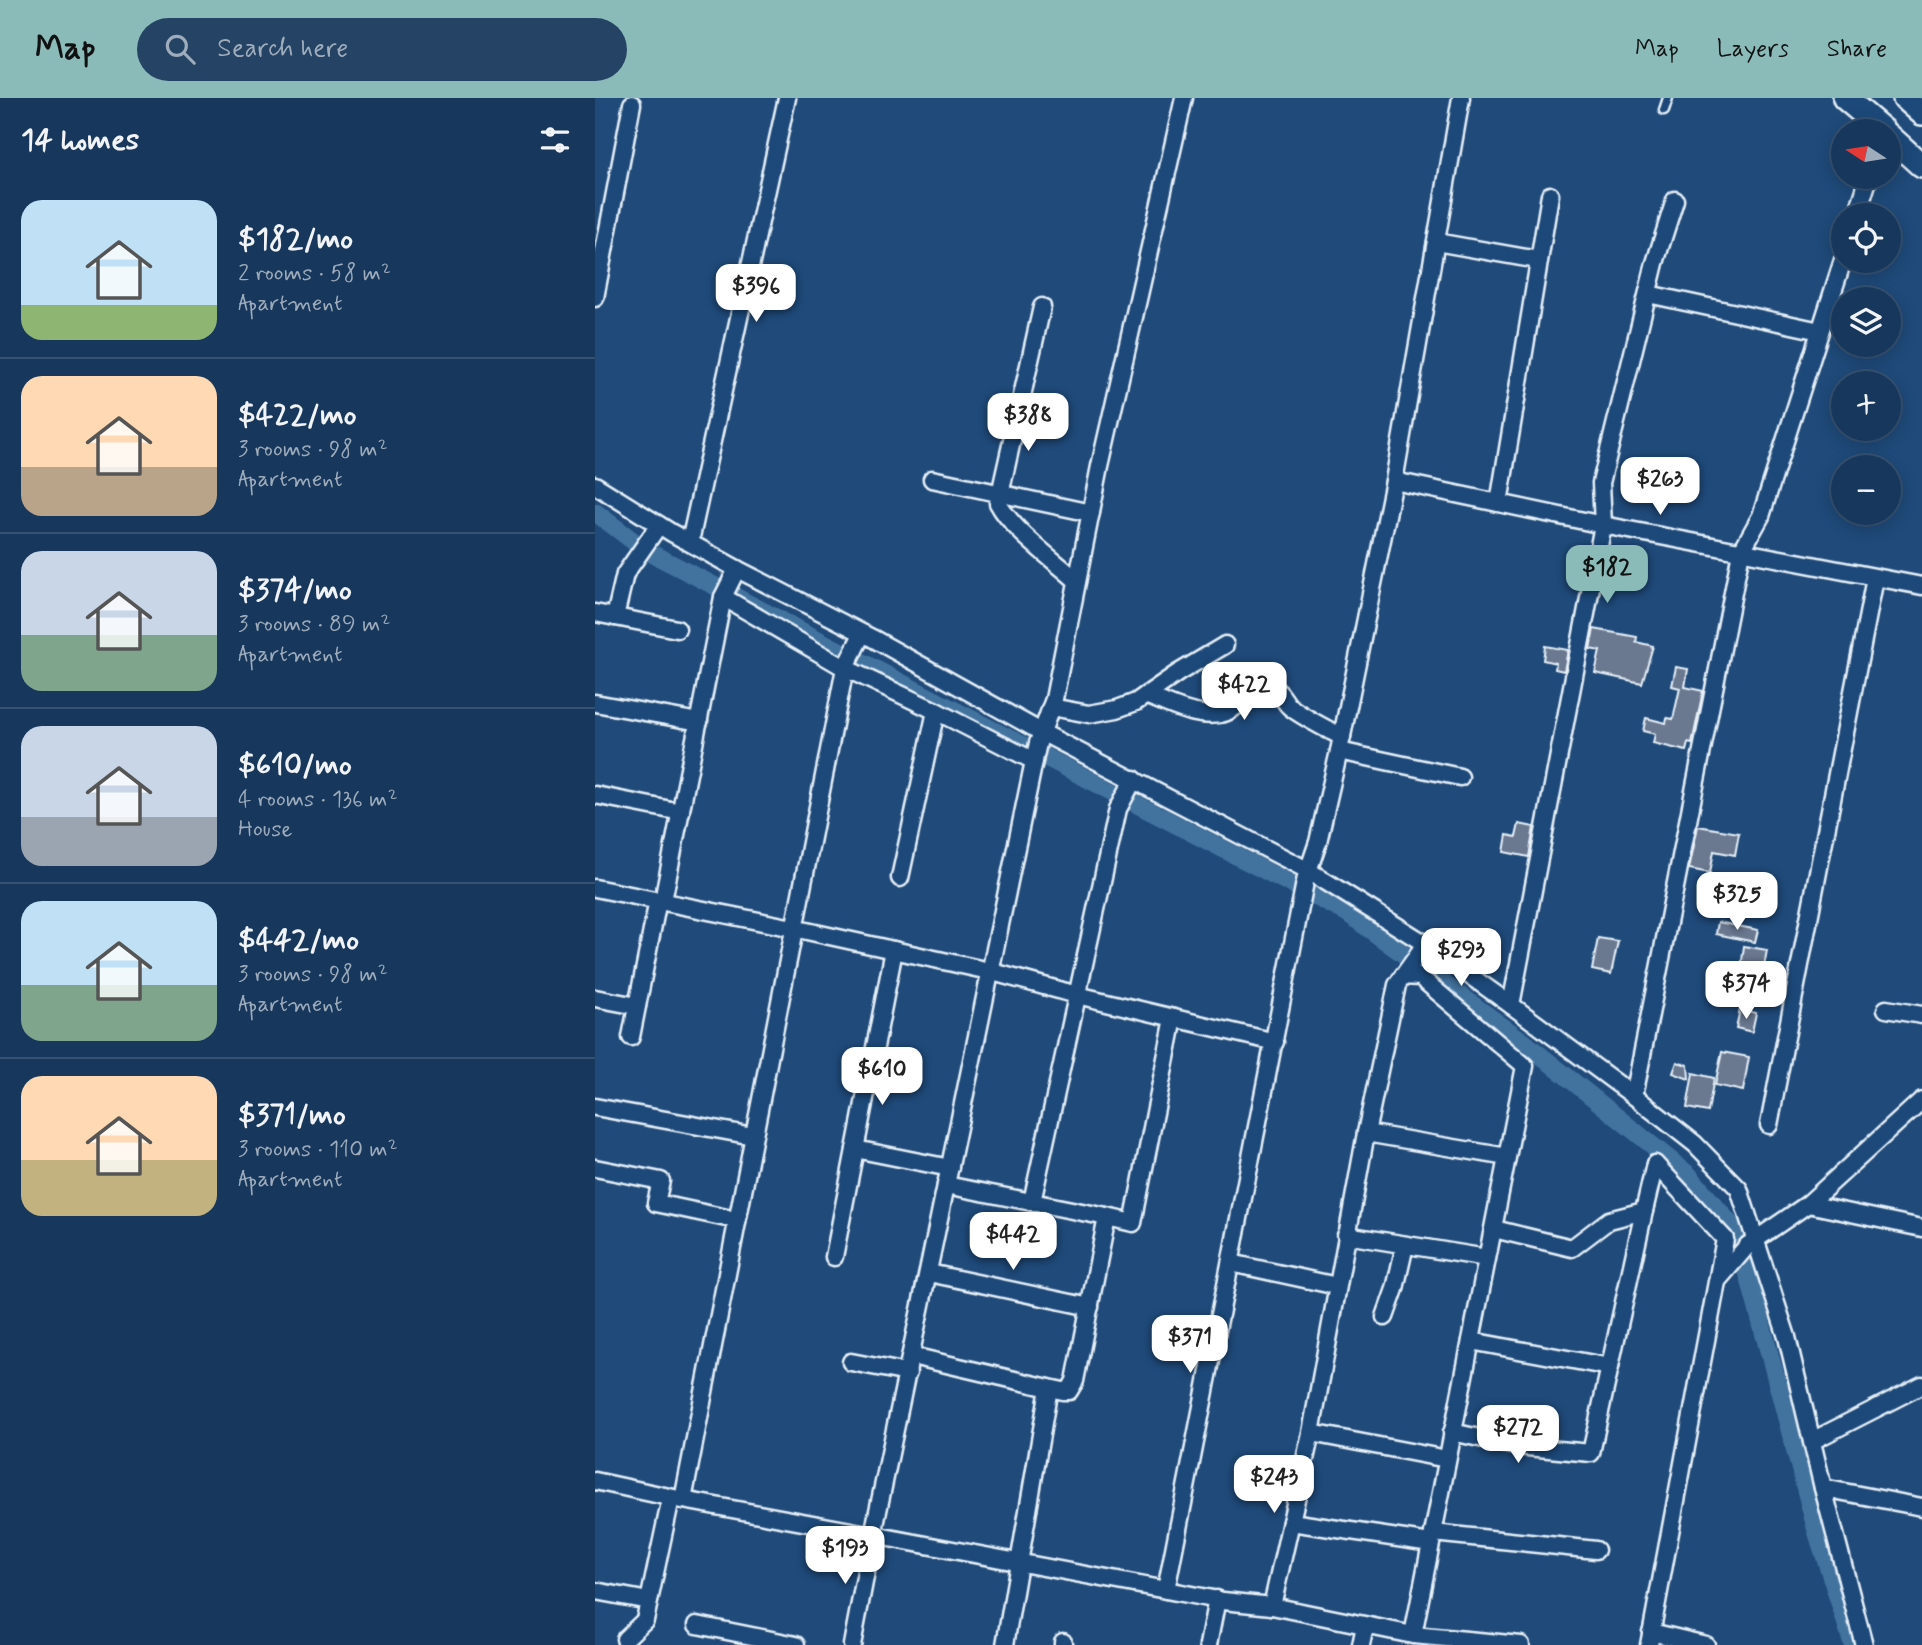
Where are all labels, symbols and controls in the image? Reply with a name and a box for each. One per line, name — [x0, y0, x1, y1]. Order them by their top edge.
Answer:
search box — [137, 18, 627, 81]
text: Map — [35, 27, 95, 71]
icon: search — [161, 30, 199, 68]
text: Search here — [217, 32, 348, 66]
text: Map — [1635, 34, 1679, 65]
text: Layers — [1717, 34, 1789, 65]
text: Share — [1827, 34, 1887, 65]
north arrow — [1831, 119, 1901, 189]
map controls — [1831, 119, 1901, 525]
text: 14 homes — [21, 121, 139, 160]
icon: filters — [536, 121, 574, 159]
button: locate — [1831, 203, 1901, 273]
text: $182/mo — [238, 220, 353, 259]
icon: home — [77, 228, 161, 312]
text: 2 rooms · 58 m² — [238, 259, 391, 289]
pin: $396 — [715, 264, 797, 324]
text: $396 — [732, 272, 780, 302]
button: layers — [1831, 287, 1901, 357]
text: Apartment — [238, 289, 343, 319]
button: + — [1831, 371, 1901, 441]
pin: $388 — [987, 394, 1069, 453]
text: $422/mo — [238, 396, 357, 435]
text: $388 — [1004, 401, 1052, 431]
icon: home — [77, 404, 161, 488]
text: 3 rooms · 98 m² — [238, 435, 388, 465]
button: − — [1831, 455, 1901, 525]
pin: $263 — [1619, 458, 1701, 517]
text: Apartment — [238, 465, 343, 495]
text: $263 — [1637, 465, 1683, 495]
pin: $182 — [1566, 546, 1648, 605]
text: $182 — [1582, 553, 1632, 583]
text: $374/mo — [238, 571, 352, 610]
icon: home — [77, 579, 161, 663]
text: 3 rooms · 89 m² — [238, 610, 390, 640]
text: Apartment — [238, 640, 343, 670]
pin: $422 — [1203, 662, 1285, 722]
text: $422 — [1218, 670, 1270, 700]
text: $610/mo — [238, 746, 352, 785]
icon: home — [77, 754, 161, 838]
text: 4 rooms · 136 m² — [238, 785, 398, 815]
text: House — [238, 815, 292, 845]
pin: $325 — [1696, 872, 1778, 932]
text: $325 — [1713, 880, 1761, 910]
text: $442/mo — [238, 921, 359, 960]
pin: $293 — [1420, 928, 1502, 988]
icon: home — [77, 929, 161, 1013]
text: $293 — [1437, 936, 1485, 966]
text: 3 rooms · 98 m² — [238, 960, 388, 990]
pin: $374 — [1705, 962, 1787, 1021]
text: $374 — [1721, 969, 1771, 999]
text: Apartment — [238, 990, 343, 1020]
pin: $610 — [841, 1048, 923, 1107]
text: $610 — [857, 1055, 907, 1085]
text: $371/mo — [238, 1096, 346, 1135]
icon: home — [77, 1104, 161, 1188]
text: 3 rooms · 110 m² — [238, 1135, 398, 1165]
text: Apartment — [238, 1165, 343, 1195]
pin: $442 — [972, 1212, 1054, 1272]
text: $442 — [986, 1220, 1040, 1250]
pin: $371 — [1149, 1316, 1231, 1375]
text: $371 — [1168, 1323, 1212, 1353]
pin: $272 — [1477, 1406, 1559, 1465]
text: $272 — [1493, 1413, 1543, 1443]
pin: $243 — [1233, 1456, 1315, 1515]
text: $243 — [1250, 1463, 1298, 1493]
pin: $193 — [804, 1526, 886, 1586]
text: $193 — [822, 1534, 868, 1564]

